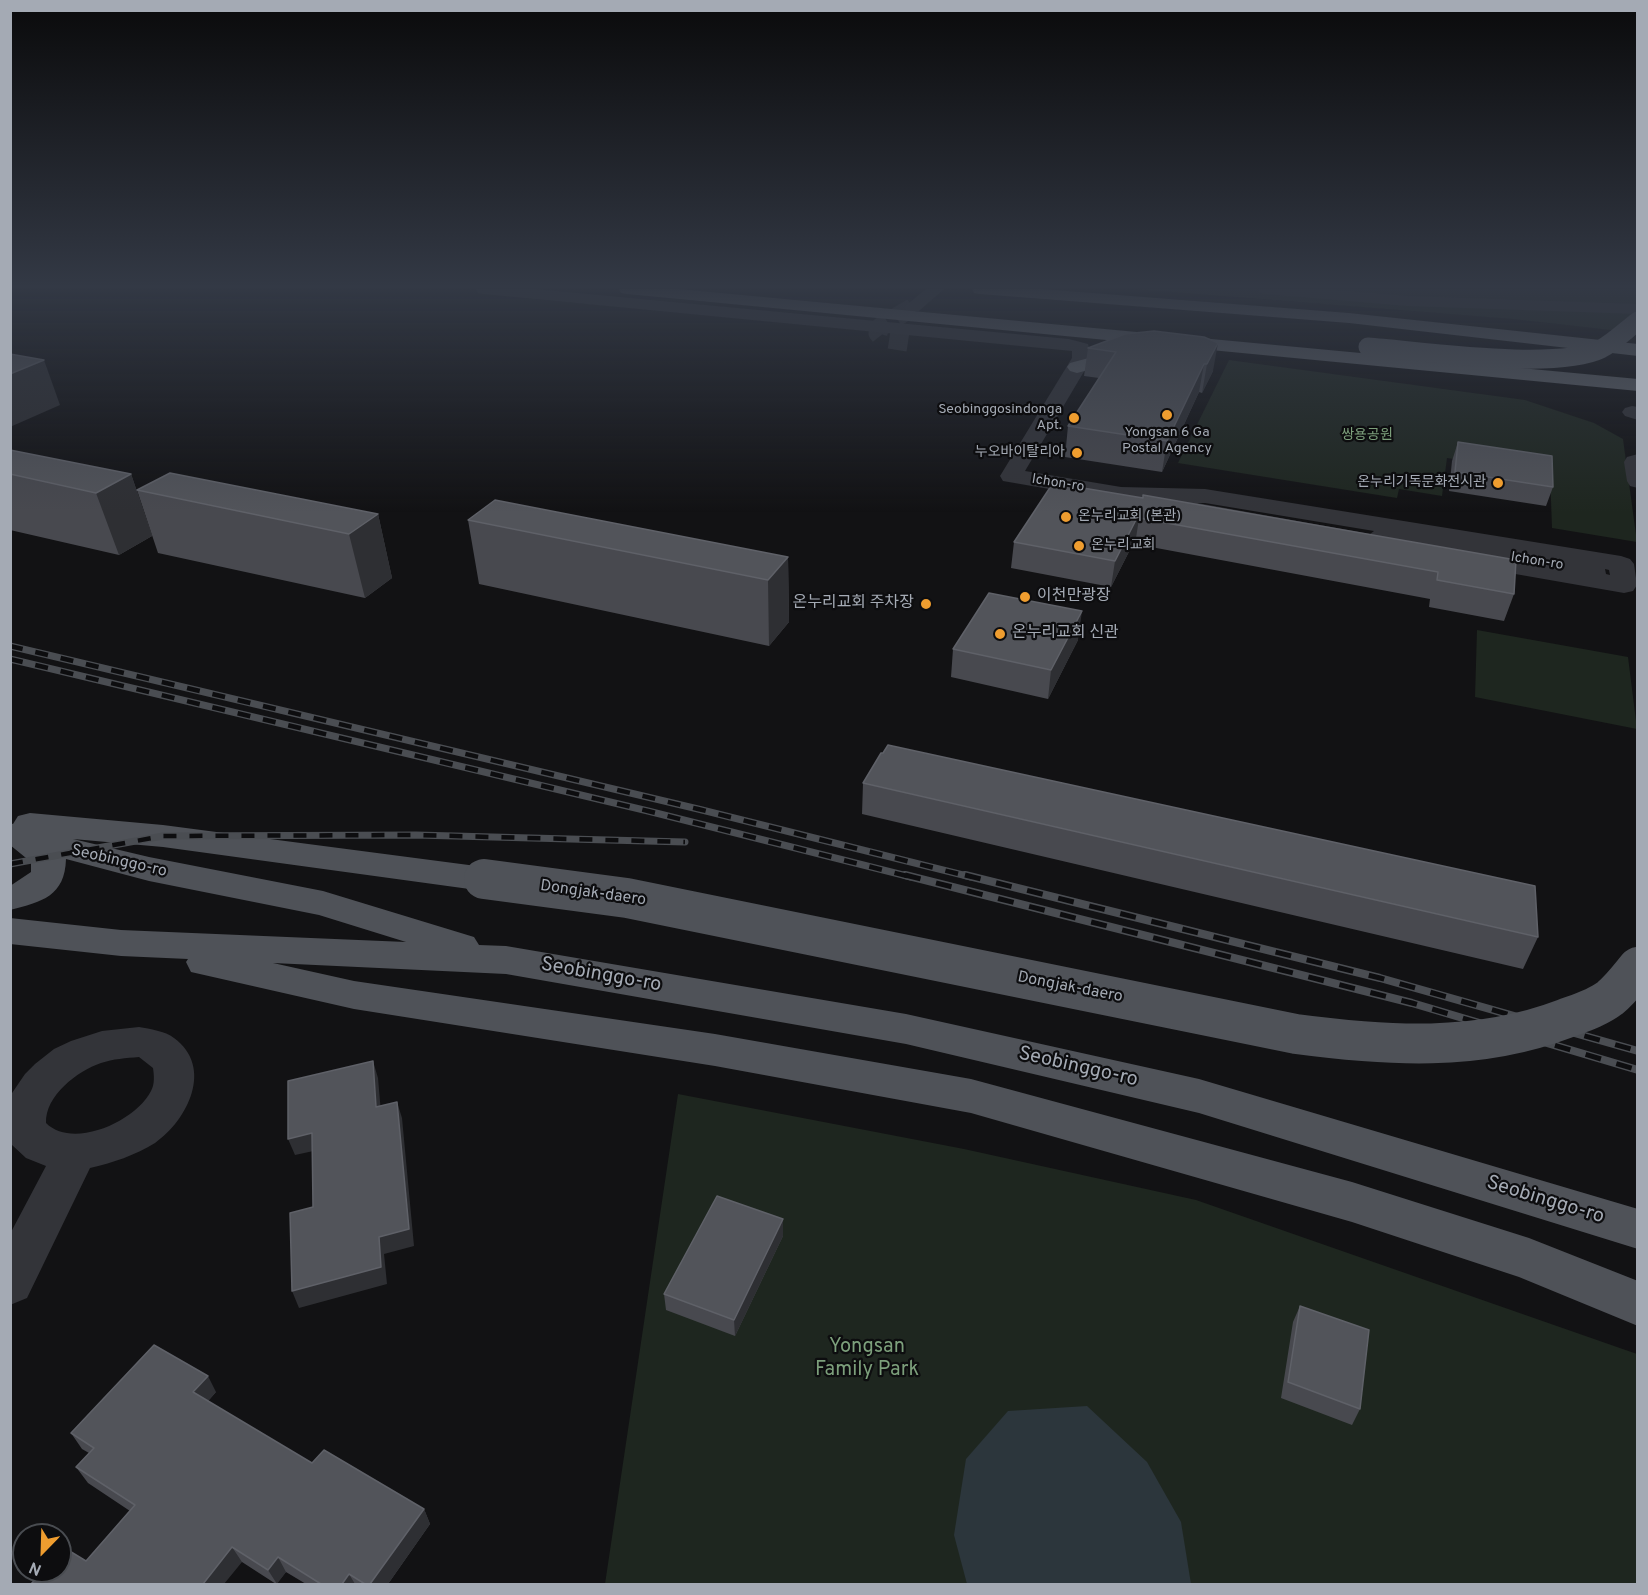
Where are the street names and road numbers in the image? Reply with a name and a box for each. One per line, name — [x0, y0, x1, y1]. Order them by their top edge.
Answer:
street label: Ichon-ro — [1030, 472, 1086, 496]
street label: Ichon-ro — [1509, 550, 1565, 574]
street label: Seobinggo-ro — [69, 842, 169, 882]
street label: Dongjak-daero — [539, 877, 647, 911]
street label: Seobinggo-ro — [539, 954, 663, 998]
street label: Dongjak-daero — [1016, 968, 1124, 1008]
street label: Seobinggo-ro — [1016, 1043, 1140, 1093]
street label: Seobinggo-ro — [1483, 1172, 1607, 1230]

